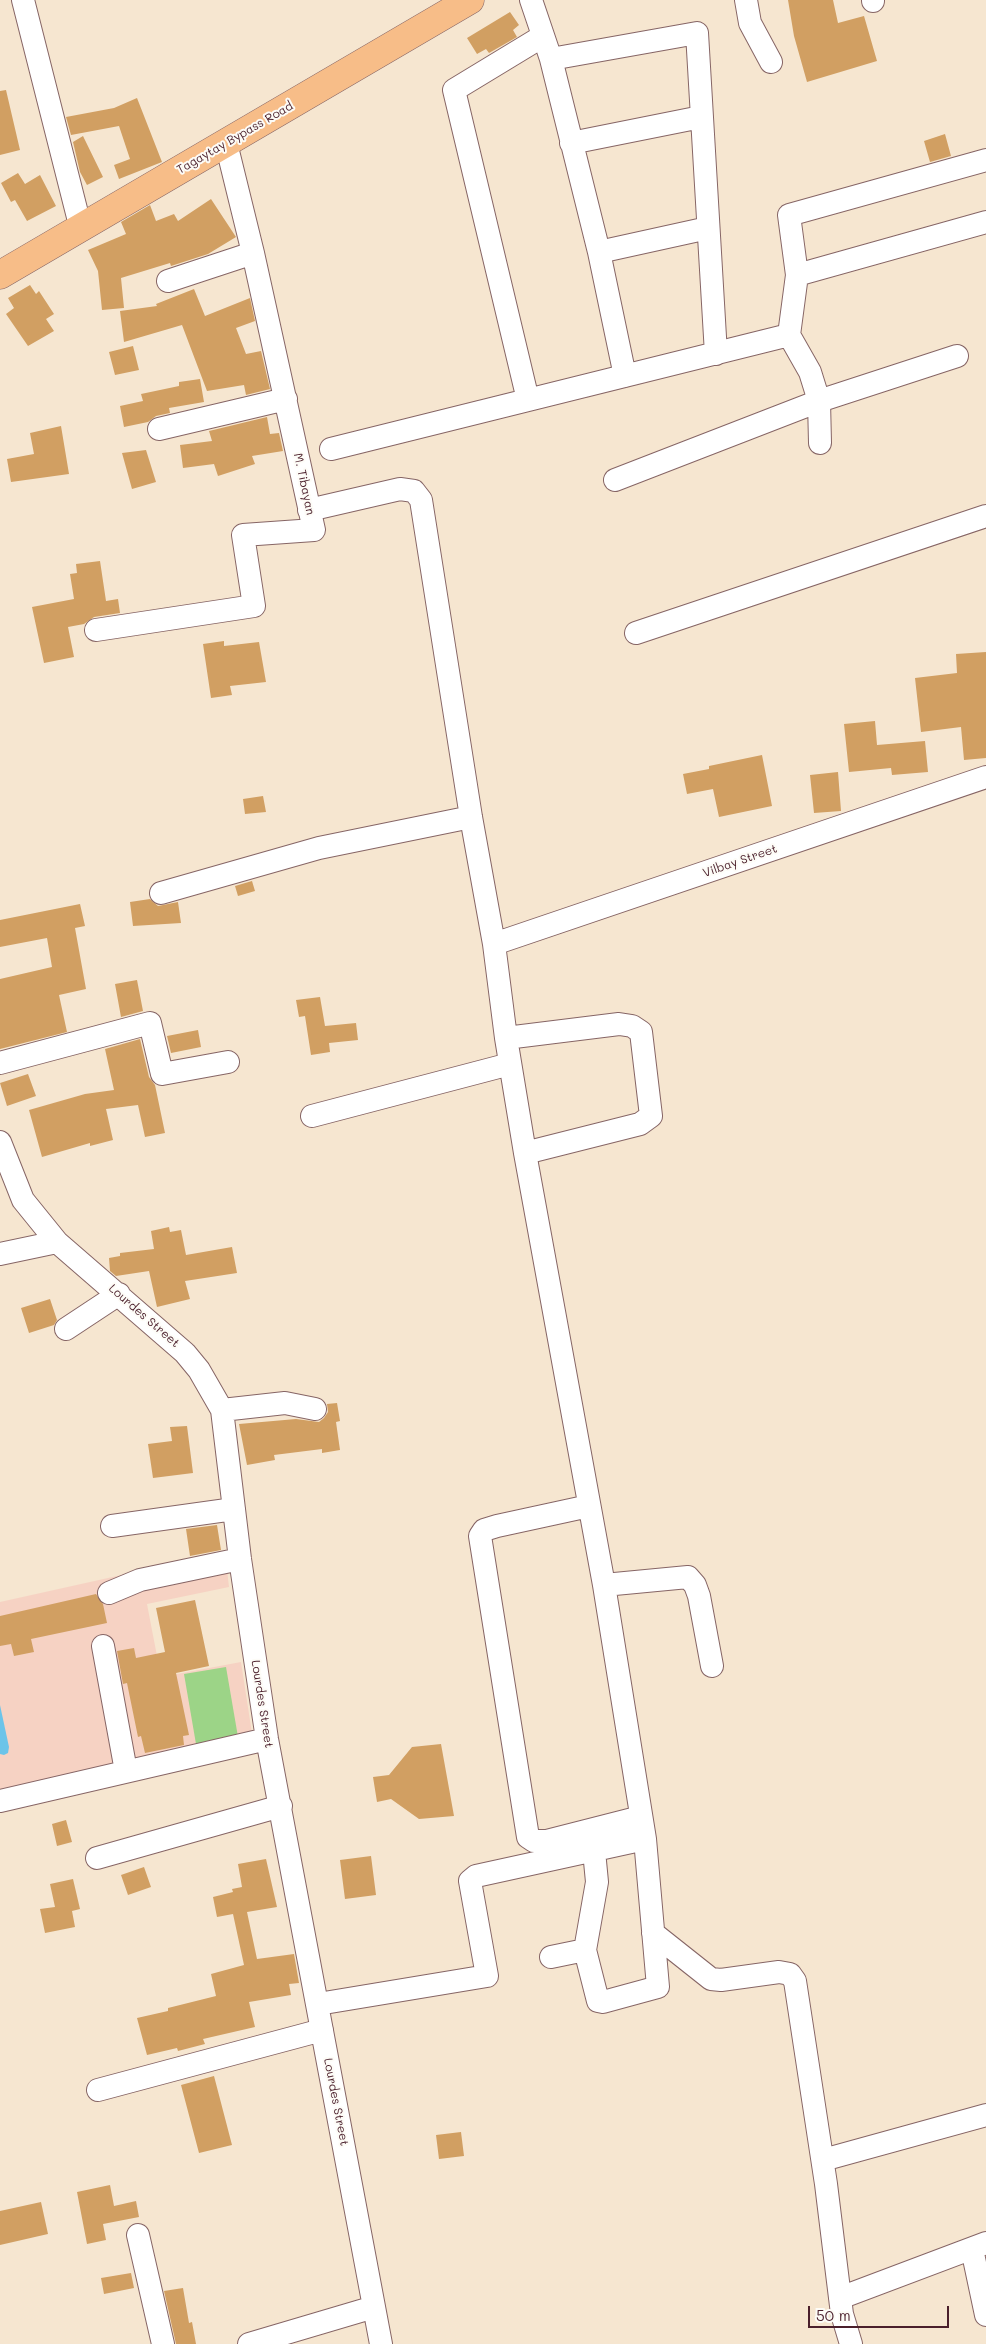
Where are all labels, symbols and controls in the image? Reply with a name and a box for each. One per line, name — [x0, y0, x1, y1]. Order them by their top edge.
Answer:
street label: Tagaytay Bypass Road — [174, 99, 296, 177]
street label: M. Tibayan — [290, 452, 318, 516]
street label: Vilbay Street — [701, 842, 779, 880]
street label: Lourdes Street — [106, 1281, 182, 1351]
street label: Lourdes Street — [248, 1659, 276, 1749]
street label: Lourdes Street — [320, 2057, 352, 2147]
scale bar — [811, 2296, 952, 2328]
text: 50 m — [816, 2305, 851, 2325]

